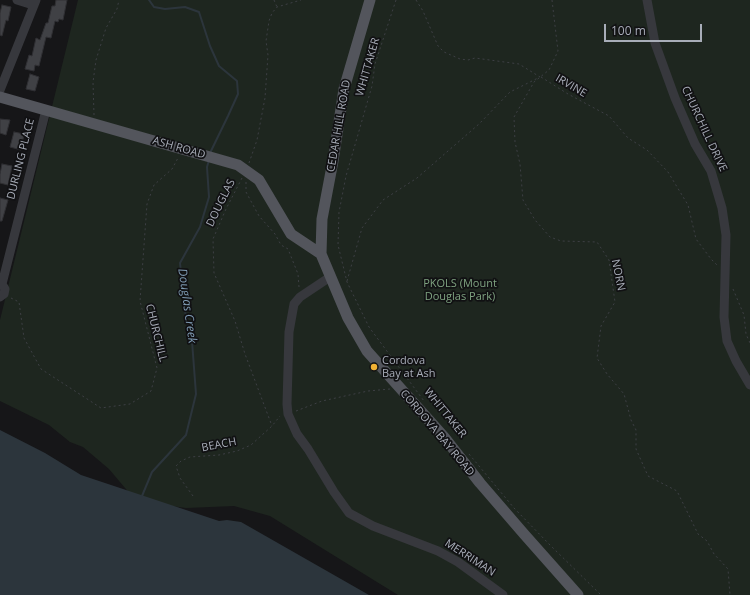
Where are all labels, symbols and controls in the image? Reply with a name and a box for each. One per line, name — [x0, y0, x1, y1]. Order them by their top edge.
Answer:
scale bar — [606, 16, 704, 42]
text: 100 m — [611, 22, 646, 39]
street label: WHITTAKER — [353, 36, 383, 98]
street label: IRVINE — [553, 72, 589, 100]
street label: CEDAR HILL ROAD — [324, 79, 354, 173]
street label: CHURCHILL DRIVE — [678, 84, 730, 174]
street label: DURLING PLACE — [5, 117, 37, 201]
street label: ASH ROAD — [151, 134, 207, 162]
street label: DOUGLAS — [204, 177, 238, 229]
street label: NORN — [608, 258, 628, 292]
water label: Douglas Creek — [175, 268, 199, 344]
park label: PKOLS (Mount Douglas Park) — [423, 277, 497, 303]
street label: CHURCHILL — [142, 303, 170, 363]
place label: Cordova Bay at Ash — [382, 354, 435, 380]
marker: Cordova Bay at Ash — [369, 362, 379, 372]
street label: WHITTAKER — [421, 386, 469, 440]
street label: CORDOVA BAY ROAD — [397, 387, 477, 479]
street label: BEACH — [200, 435, 238, 455]
street label: MERRIMAN — [442, 537, 498, 579]

